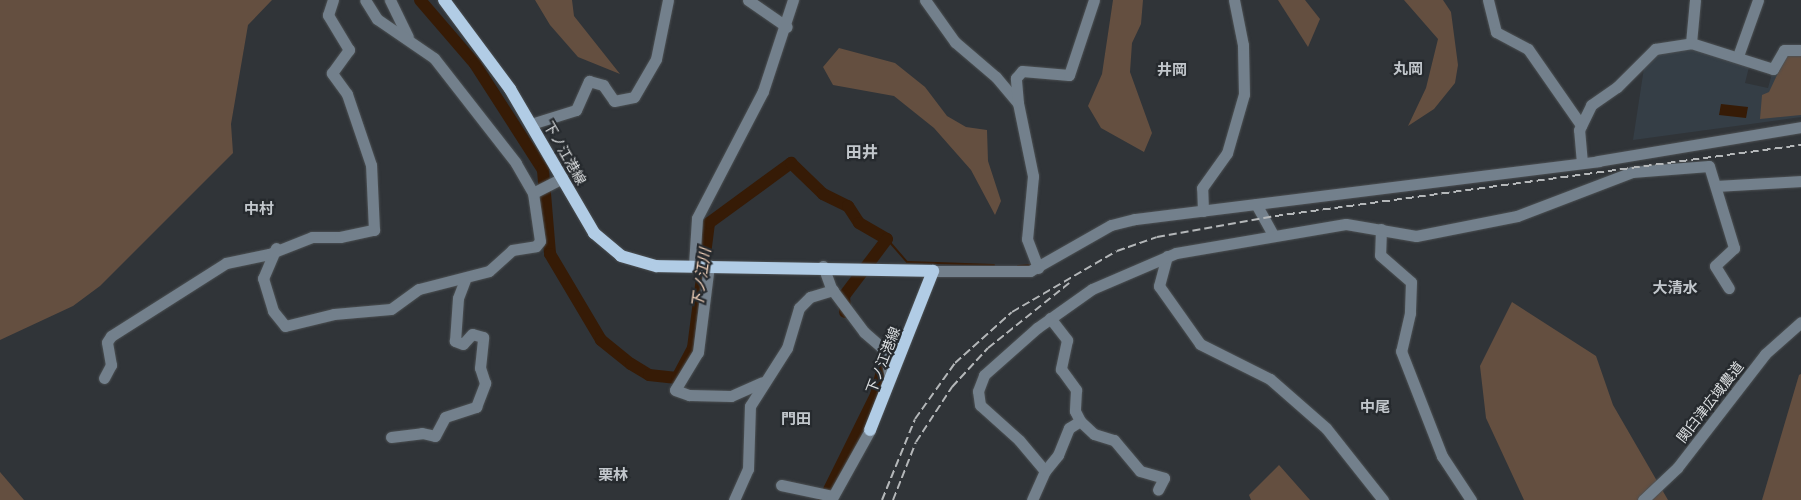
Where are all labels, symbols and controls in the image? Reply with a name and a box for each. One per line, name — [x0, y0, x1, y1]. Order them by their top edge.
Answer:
district label: 丸岡 — [1393, 60, 1423, 78]
district label: 井岡 — [1157, 61, 1187, 79]
street label: 下ノ江港線 — [540, 118, 590, 188]
district label: 田井 — [846, 142, 878, 162]
district label: 中村 — [244, 200, 274, 218]
water label: 下ノ江川 — [688, 247, 714, 309]
district label: 大清水 — [1653, 279, 1697, 297]
street label: 下ノ江港線 — [863, 324, 903, 396]
street label: 関臼津広域農道 — [1673, 358, 1747, 446]
district label: 中尾 — [1360, 398, 1390, 416]
district label: 門田 — [781, 410, 811, 428]
district label: 栗林 — [598, 466, 628, 484]

